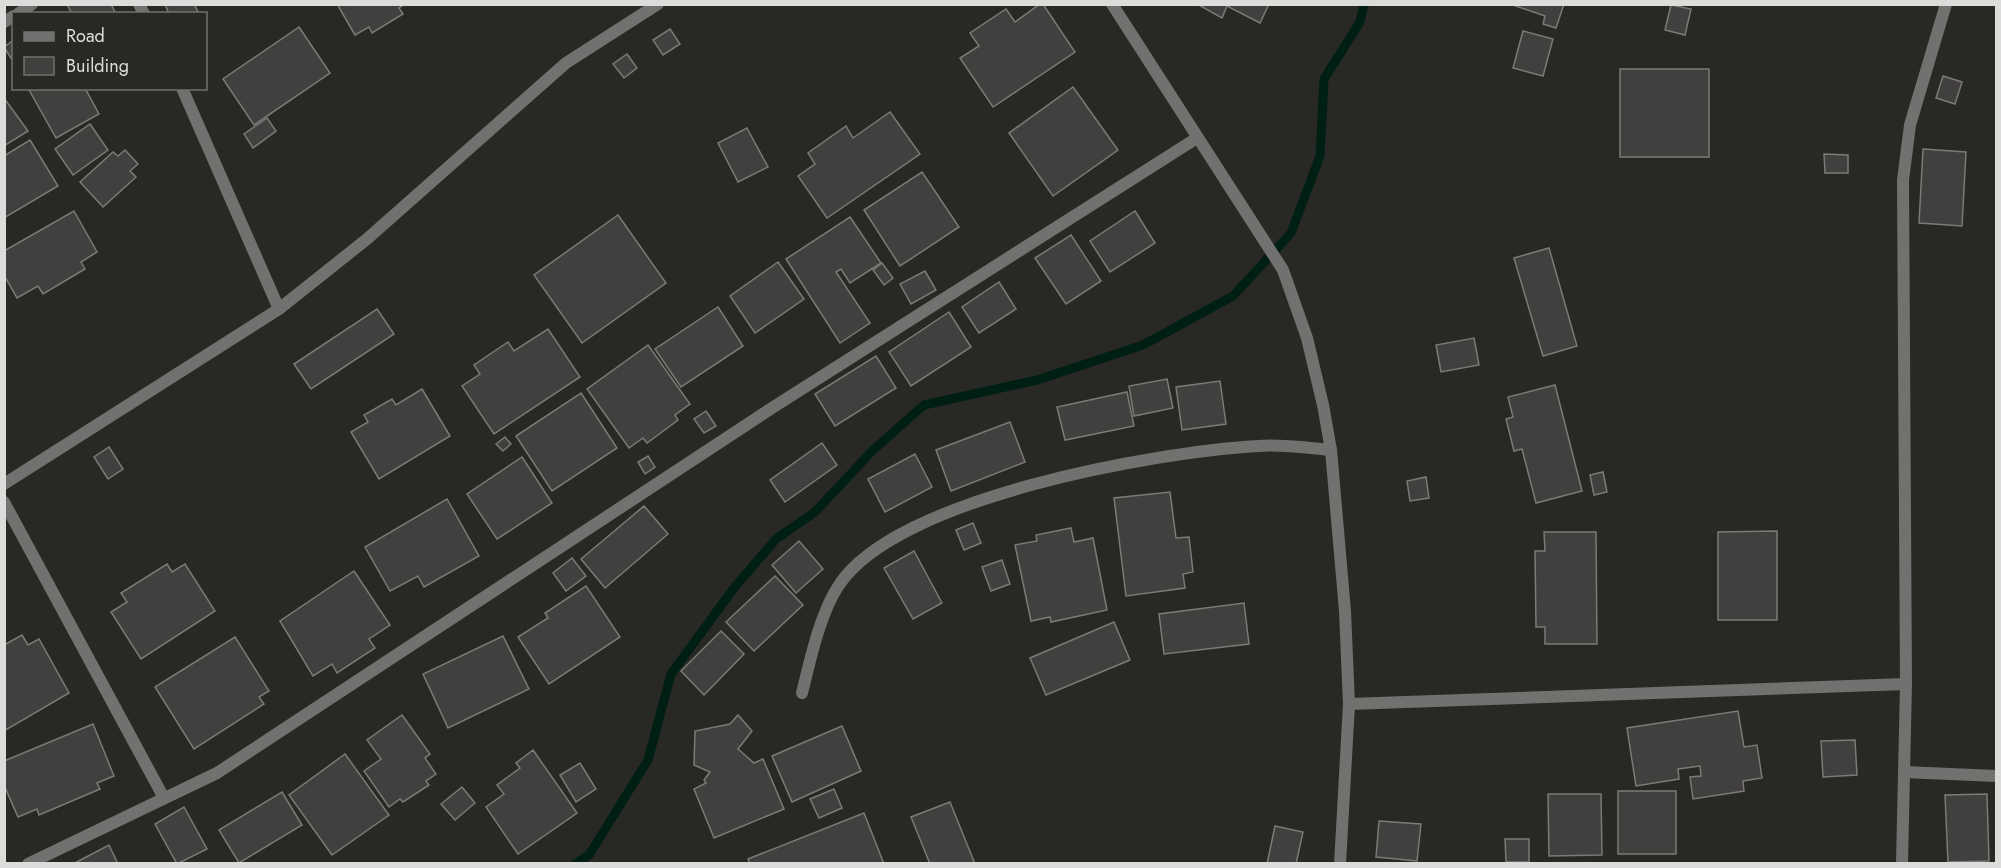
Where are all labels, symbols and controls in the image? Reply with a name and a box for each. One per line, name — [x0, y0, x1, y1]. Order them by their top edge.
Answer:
legend — [12, 12, 207, 90]
text: Road — [66, 23, 105, 49]
text: Building — [66, 53, 129, 79]

